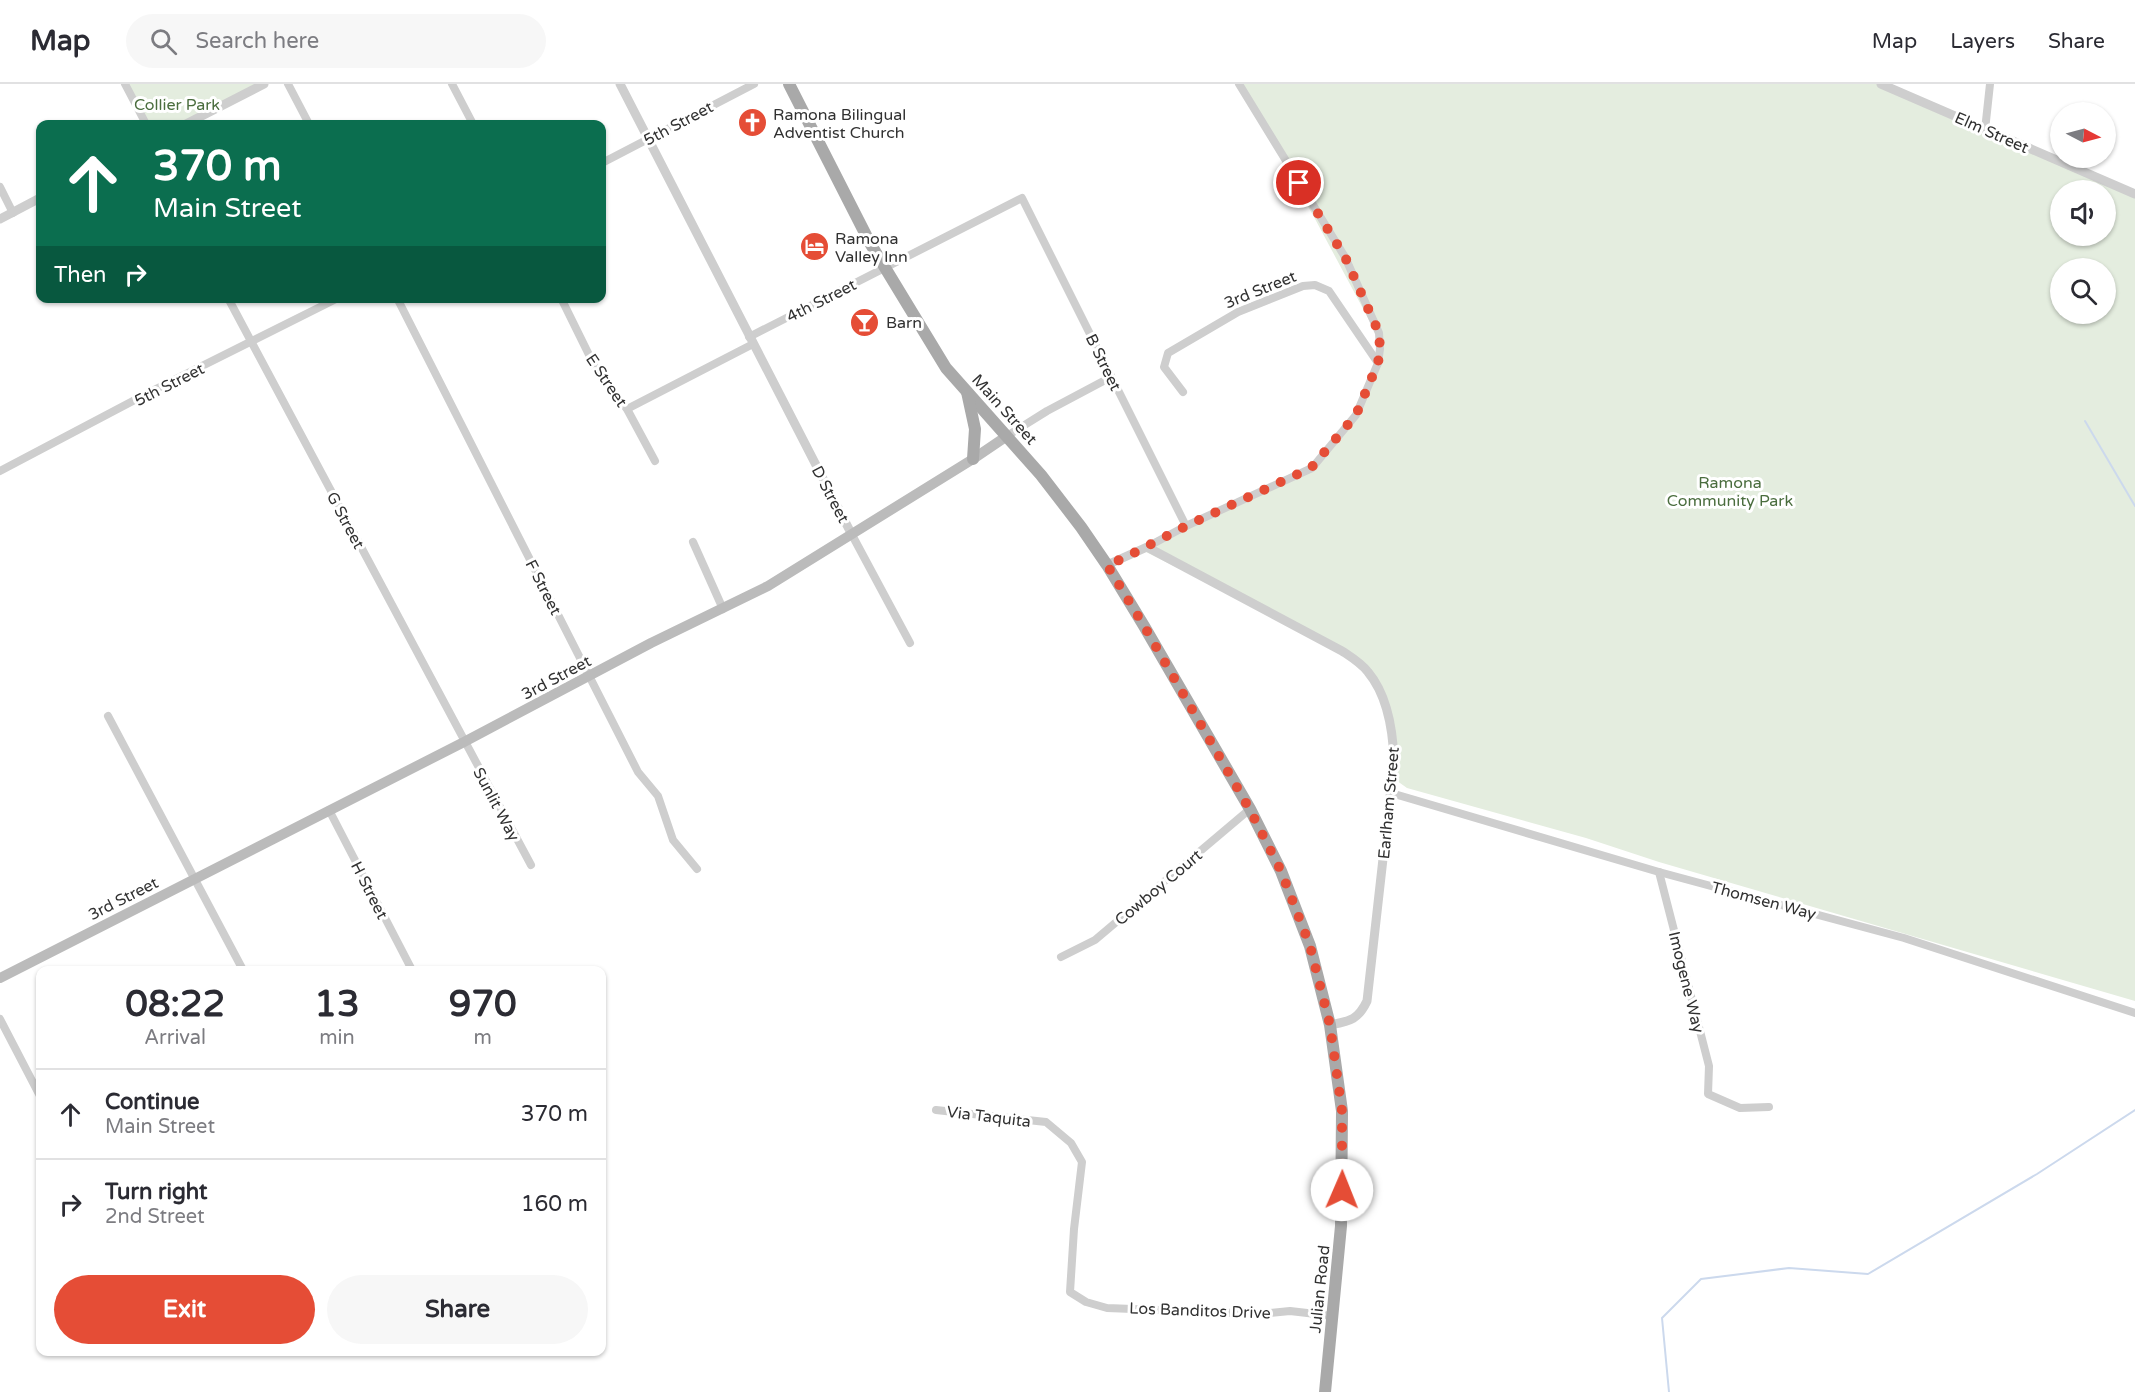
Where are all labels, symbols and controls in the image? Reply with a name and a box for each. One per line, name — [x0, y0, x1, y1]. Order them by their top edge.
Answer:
search box — [126, 14, 546, 68]
text: Map — [30, 24, 90, 58]
icon: search — [147, 25, 180, 58]
text: Search here — [195, 28, 319, 54]
text: Map — [1872, 29, 1917, 54]
text: Layers — [1950, 29, 2015, 54]
text: Share — [2048, 29, 2105, 54]
park label: Collier Park — [134, 95, 220, 115]
street label: 5th Street — [640, 97, 717, 151]
north arrow — [2050, 102, 2116, 168]
map controls — [2050, 102, 2116, 324]
place label: Ramona Bilingual Adventist Church — [773, 105, 906, 143]
church icon: Ramona Bilingual Adventist Church — [736, 107, 768, 139]
street label: Elm Street — [1952, 108, 2032, 158]
text: 370 m — [153, 141, 282, 192]
icon: ahead — [54, 144, 132, 222]
pin — [1273, 157, 1324, 208]
icon: arrive — [1282, 166, 1315, 199]
button: sound — [2050, 180, 2116, 246]
text: Main Street — [153, 192, 302, 225]
place label: Ramona Valley Inn — [835, 229, 908, 267]
hotel icon: Ramona Valley Inn — [798, 231, 830, 263]
icon: right — [119, 258, 152, 291]
button: search — [2050, 258, 2116, 324]
text: Then — [54, 262, 107, 288]
street label: 3rd Street — [1221, 266, 1299, 313]
street label: 4th Street — [783, 275, 860, 327]
bar icon: Barn — [849, 306, 881, 338]
place label: Barn — [886, 313, 922, 333]
street label: B Street — [1081, 331, 1125, 394]
street label: E Street — [581, 350, 631, 411]
street label: 5th Street — [131, 359, 208, 411]
street label: Main Street — [967, 370, 1041, 449]
street label: D Street — [807, 462, 853, 526]
park label: Ramona Community Park — [1667, 473, 1793, 511]
street label: G Street — [322, 488, 369, 553]
street label: F Street — [521, 556, 566, 619]
street label: 3rd Street — [518, 651, 595, 705]
street label: Earlham Street — [1374, 746, 1404, 860]
street label: Sunlit Way — [468, 764, 524, 845]
street label: Cowboy Court — [1111, 845, 1207, 930]
street label: H Street — [346, 858, 392, 923]
street label: 3rd Street — [85, 873, 162, 925]
street label: Thomsen Way — [1709, 877, 1819, 925]
street label: Imogene Way — [1664, 929, 1708, 1035]
text: 08:22 — [125, 983, 225, 1026]
text: 13 — [314, 983, 360, 1026]
text: 970 — [449, 983, 517, 1026]
text: Arrival — [144, 1026, 206, 1050]
text: min — [319, 1026, 355, 1050]
text: m — [474, 1026, 492, 1050]
text: Continue — [105, 1089, 200, 1115]
icon: ahead — [54, 1098, 87, 1131]
text: 370 m — [521, 1101, 588, 1127]
street label: Via Taquita — [946, 1102, 1032, 1132]
text: Main Street — [105, 1115, 215, 1139]
position arrow — [1310, 1158, 1374, 1222]
text: Turn right — [105, 1179, 207, 1205]
icon: right — [54, 1188, 87, 1221]
text: 160 m — [521, 1191, 588, 1217]
text: 2nd Street — [105, 1205, 205, 1229]
street label: Julian Road — [1305, 1244, 1335, 1334]
button: Exit — [54, 1275, 315, 1344]
button: Share — [327, 1275, 588, 1344]
street label: Los Banditos Drive — [1129, 1299, 1271, 1323]

